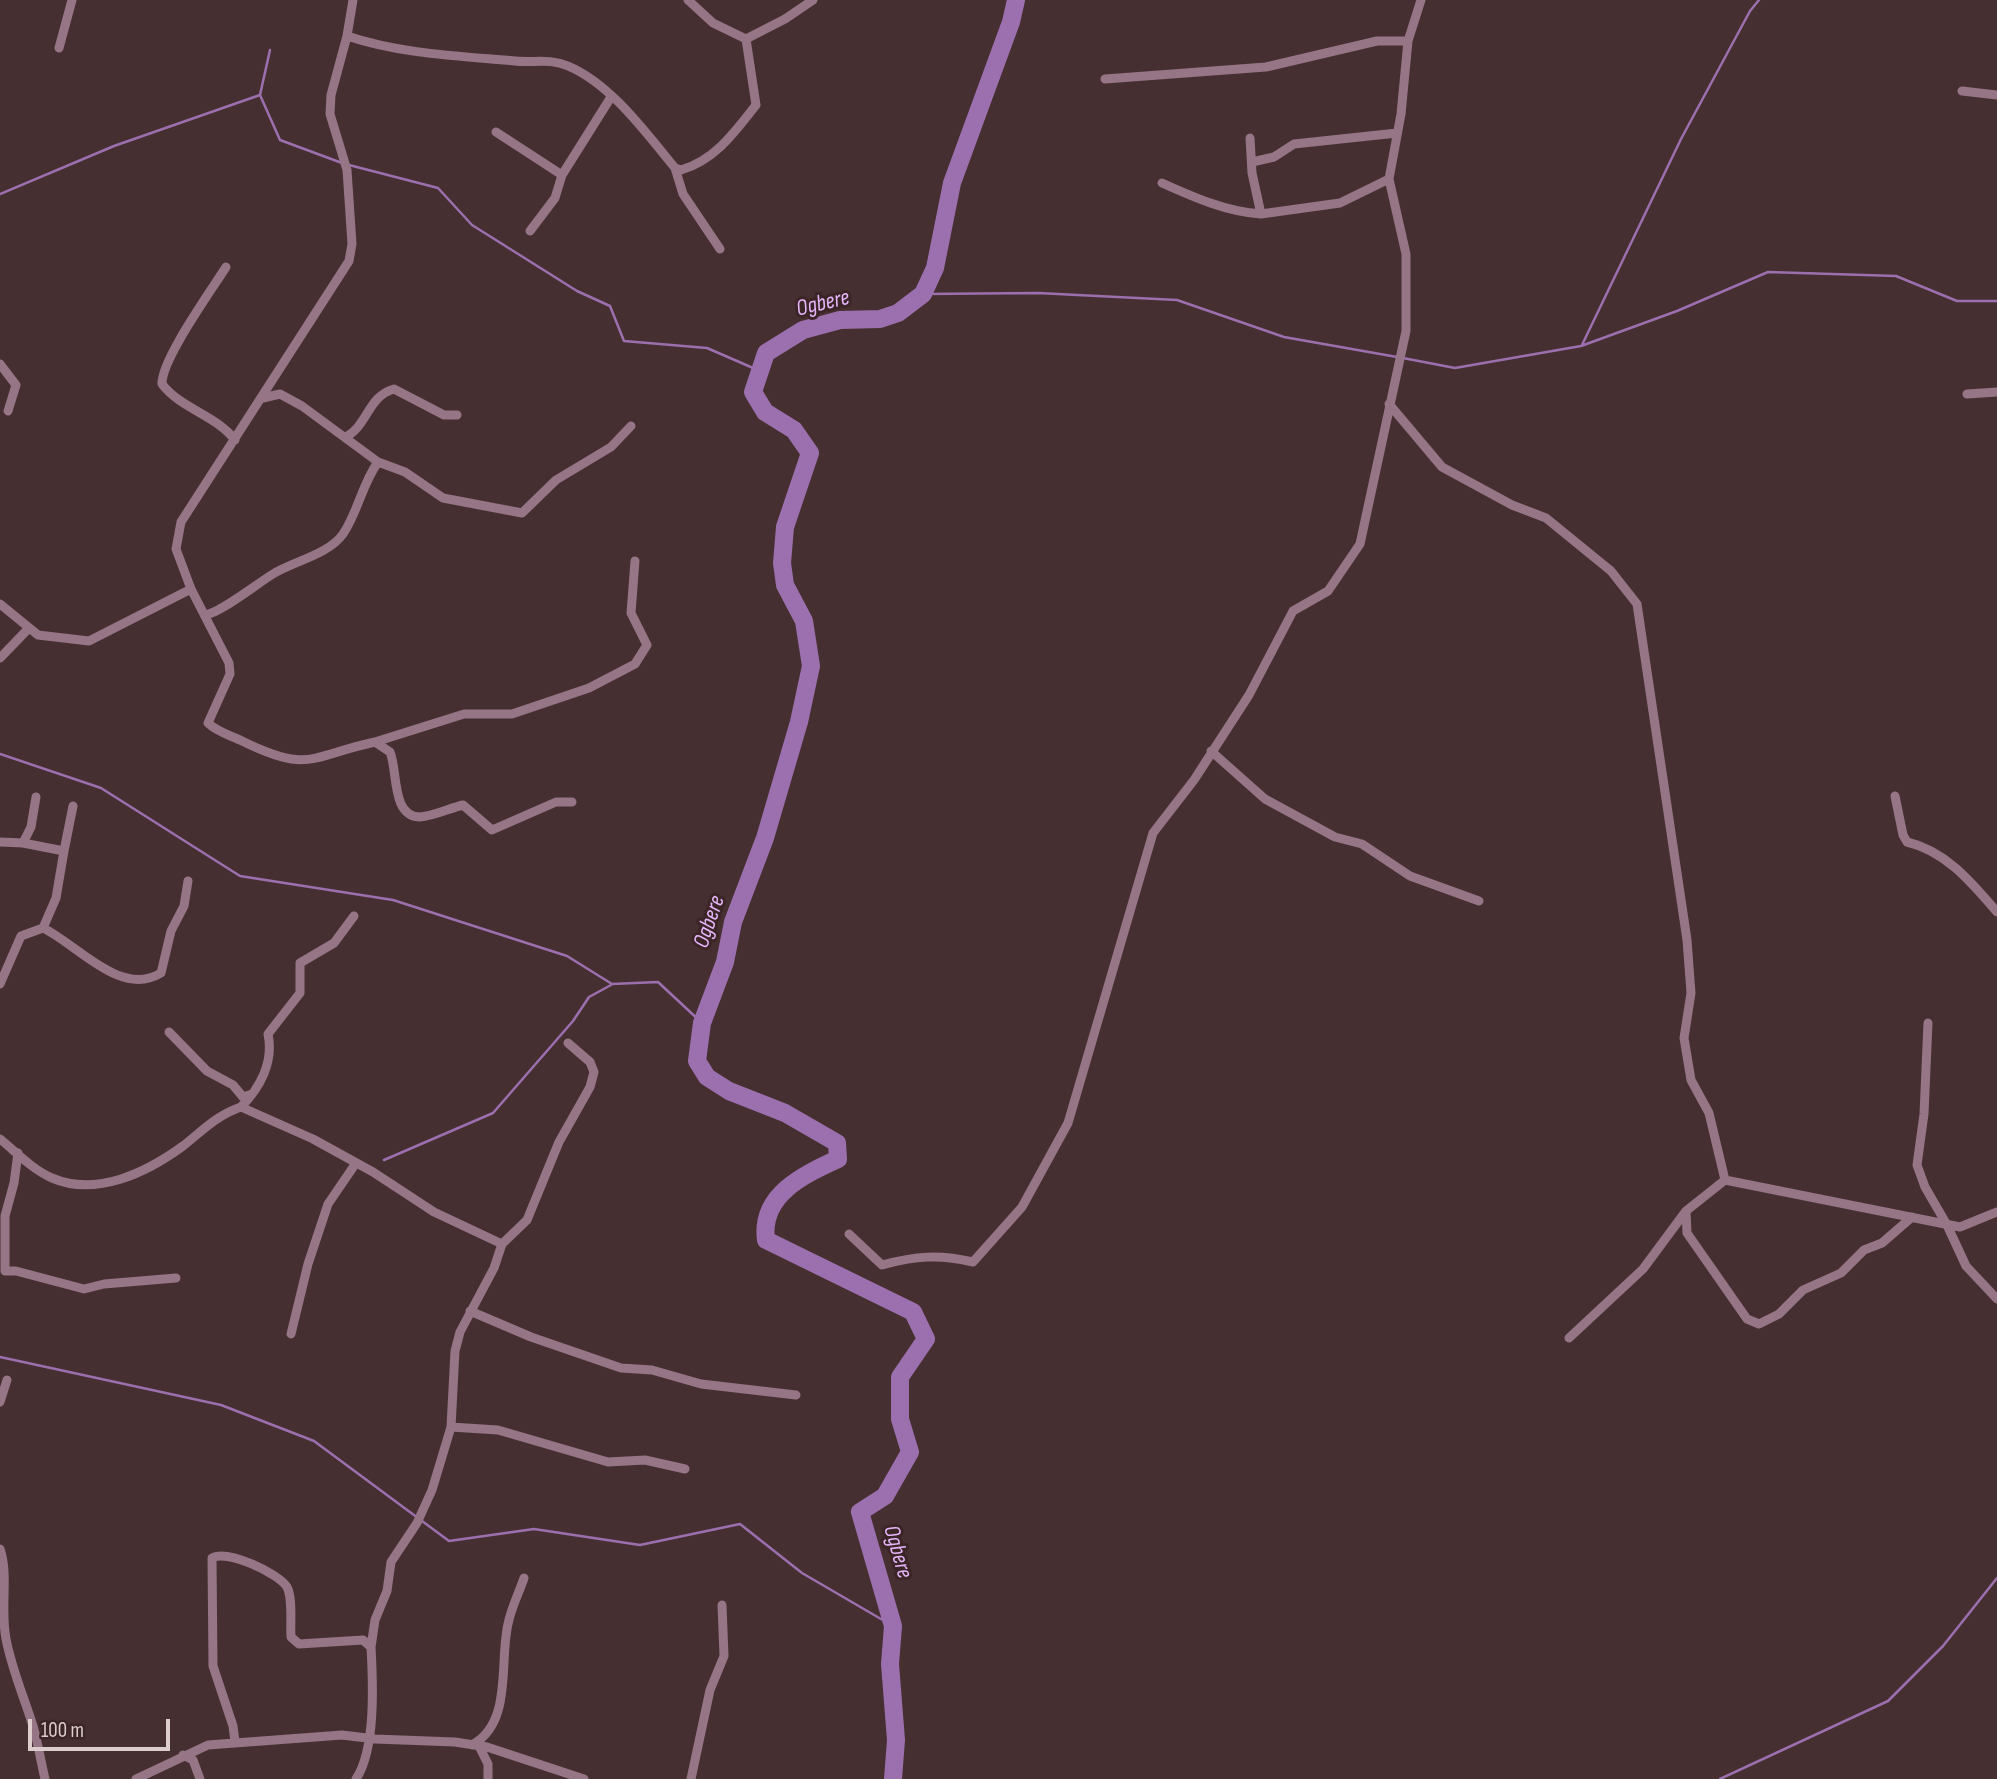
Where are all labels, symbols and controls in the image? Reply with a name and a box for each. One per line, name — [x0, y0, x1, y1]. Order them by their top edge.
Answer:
water label: Ogbere — [794, 285, 852, 323]
water label: Ogbere — [688, 892, 732, 952]
water label: Ogbere — [876, 1522, 918, 1582]
scale bar — [32, 1706, 173, 1750]
text: 100 m — [41, 1718, 84, 1743]

